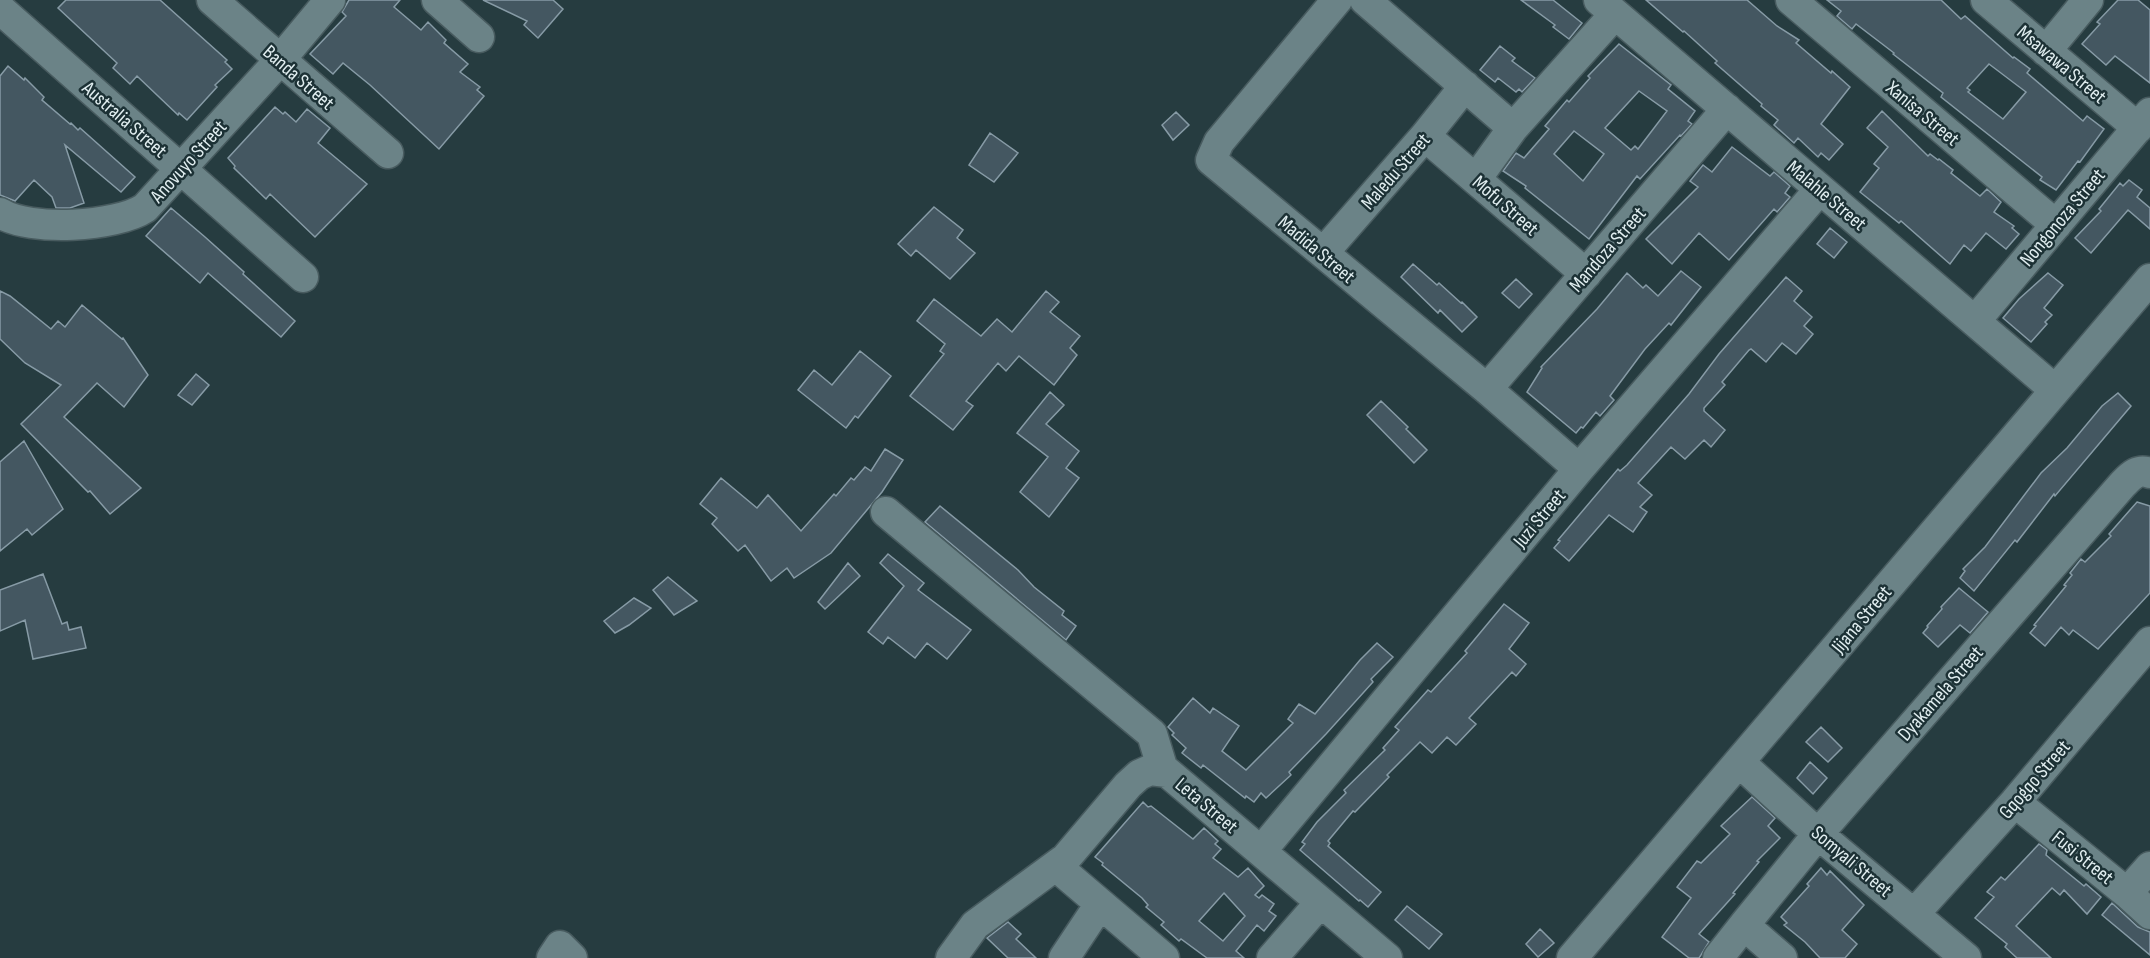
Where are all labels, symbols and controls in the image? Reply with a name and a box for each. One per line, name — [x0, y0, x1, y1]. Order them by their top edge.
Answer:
street label: Msawawa Street — [2012, 20, 2111, 109]
street label: Banda Street — [258, 40, 339, 115]
street label: Australia Street — [76, 76, 172, 163]
street label: Xanisa Street — [1880, 76, 1964, 151]
street label: Anovuyo Street — [145, 115, 232, 209]
street label: Maledu Street — [1356, 129, 1435, 215]
street label: Malahle Street — [1782, 155, 1871, 236]
street label: Nongonoza Street — [2015, 164, 2111, 271]
street label: Mofu Street — [1467, 171, 1543, 241]
street label: Mandoza Street — [1564, 202, 1651, 297]
street label: Madida Street — [1273, 211, 1360, 289]
street label: Juzi Street — [1508, 485, 1571, 553]
street label: Jijana Street — [1826, 581, 1897, 659]
street label: Dyakamela Street — [1893, 641, 1988, 746]
street label: Gqogqo Street — [1994, 735, 2075, 824]
street label: Leta Street — [1170, 773, 1243, 839]
street label: Somyali Street — [1806, 821, 1897, 902]
street label: Fusi Street — [2047, 826, 2118, 890]

